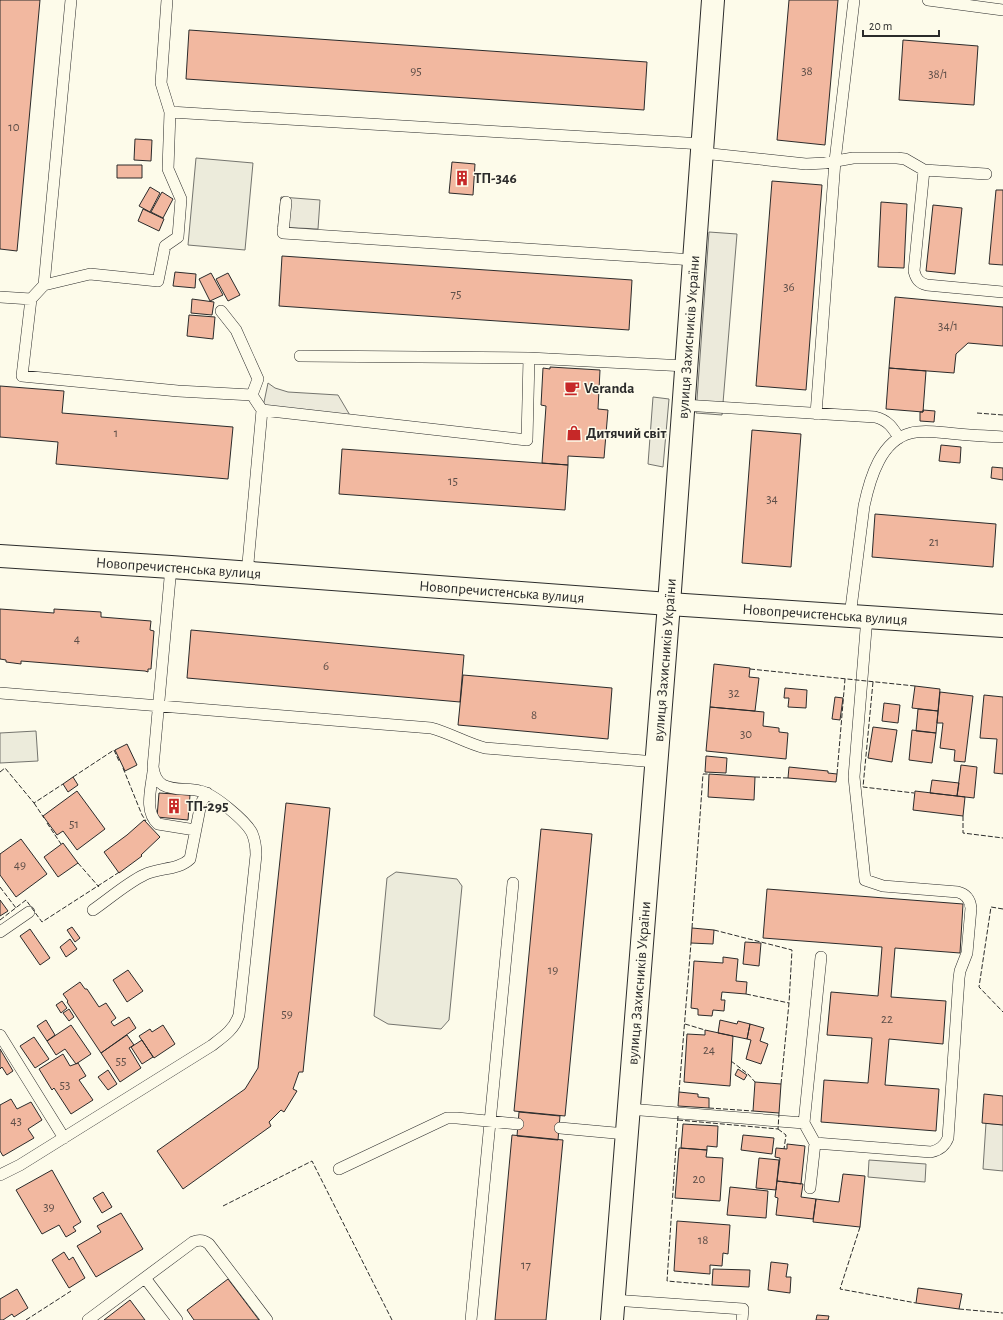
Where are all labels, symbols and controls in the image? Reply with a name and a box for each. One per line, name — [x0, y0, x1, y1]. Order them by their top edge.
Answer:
scale bar — [863, 12, 939, 38]
text: 20 m — [869, 20, 892, 32]
house number: 95 — [410, 65, 422, 78]
house number: 38 — [801, 65, 813, 78]
house number: 38/1 — [928, 68, 948, 81]
house number: 10 — [8, 121, 20, 134]
building icon: ТП-346 — [453, 169, 471, 187]
place label: ТП-346 — [474, 171, 517, 186]
street label: вулиця Захисників України — [676, 255, 702, 419]
house number: 36 — [783, 281, 795, 294]
house number: 75 — [451, 288, 461, 301]
house number: 34/1 — [938, 320, 958, 333]
cafe icon: Veranda — [563, 379, 581, 397]
place label: Veranda — [584, 381, 634, 396]
shop icon: Дитячий світ — [565, 424, 583, 442]
place label: Дитячий світ — [586, 426, 666, 441]
house number: 1 — [114, 427, 118, 440]
house number: 15 — [448, 475, 458, 488]
house number: 34 — [766, 493, 778, 506]
house number: 21 — [929, 536, 939, 549]
street label: Новопречистенська вулиця — [95, 555, 262, 582]
street label: Новопречистенська вулиця — [419, 578, 585, 606]
street label: вулиця Захисників України — [651, 578, 679, 743]
street label: Новопречистенська вулиця — [742, 602, 908, 628]
house number: 4 — [74, 633, 80, 646]
house number: 6 — [323, 660, 329, 673]
house number: 32 — [728, 687, 740, 700]
house number: 8 — [531, 709, 537, 722]
house number: 30 — [740, 728, 752, 741]
building icon: ТП-295 — [165, 797, 183, 815]
place label: ТП-295 — [186, 799, 228, 814]
house number: 51 — [69, 818, 79, 831]
house number: 49 — [14, 859, 26, 872]
street label: вулиця Захисників України — [625, 901, 653, 1065]
house number: 19 — [548, 964, 558, 977]
house number: 59 — [281, 1008, 293, 1021]
house number: 22 — [881, 1013, 893, 1026]
house number: 24 — [703, 1044, 715, 1057]
house number: 55 — [116, 1055, 126, 1068]
house number: 53 — [60, 1079, 70, 1092]
house number: 43 — [10, 1115, 22, 1128]
house number: 20 — [693, 1173, 706, 1186]
house number: 39 — [43, 1201, 55, 1214]
house number: 18 — [698, 1234, 708, 1247]
house number: 17 — [521, 1259, 532, 1272]

